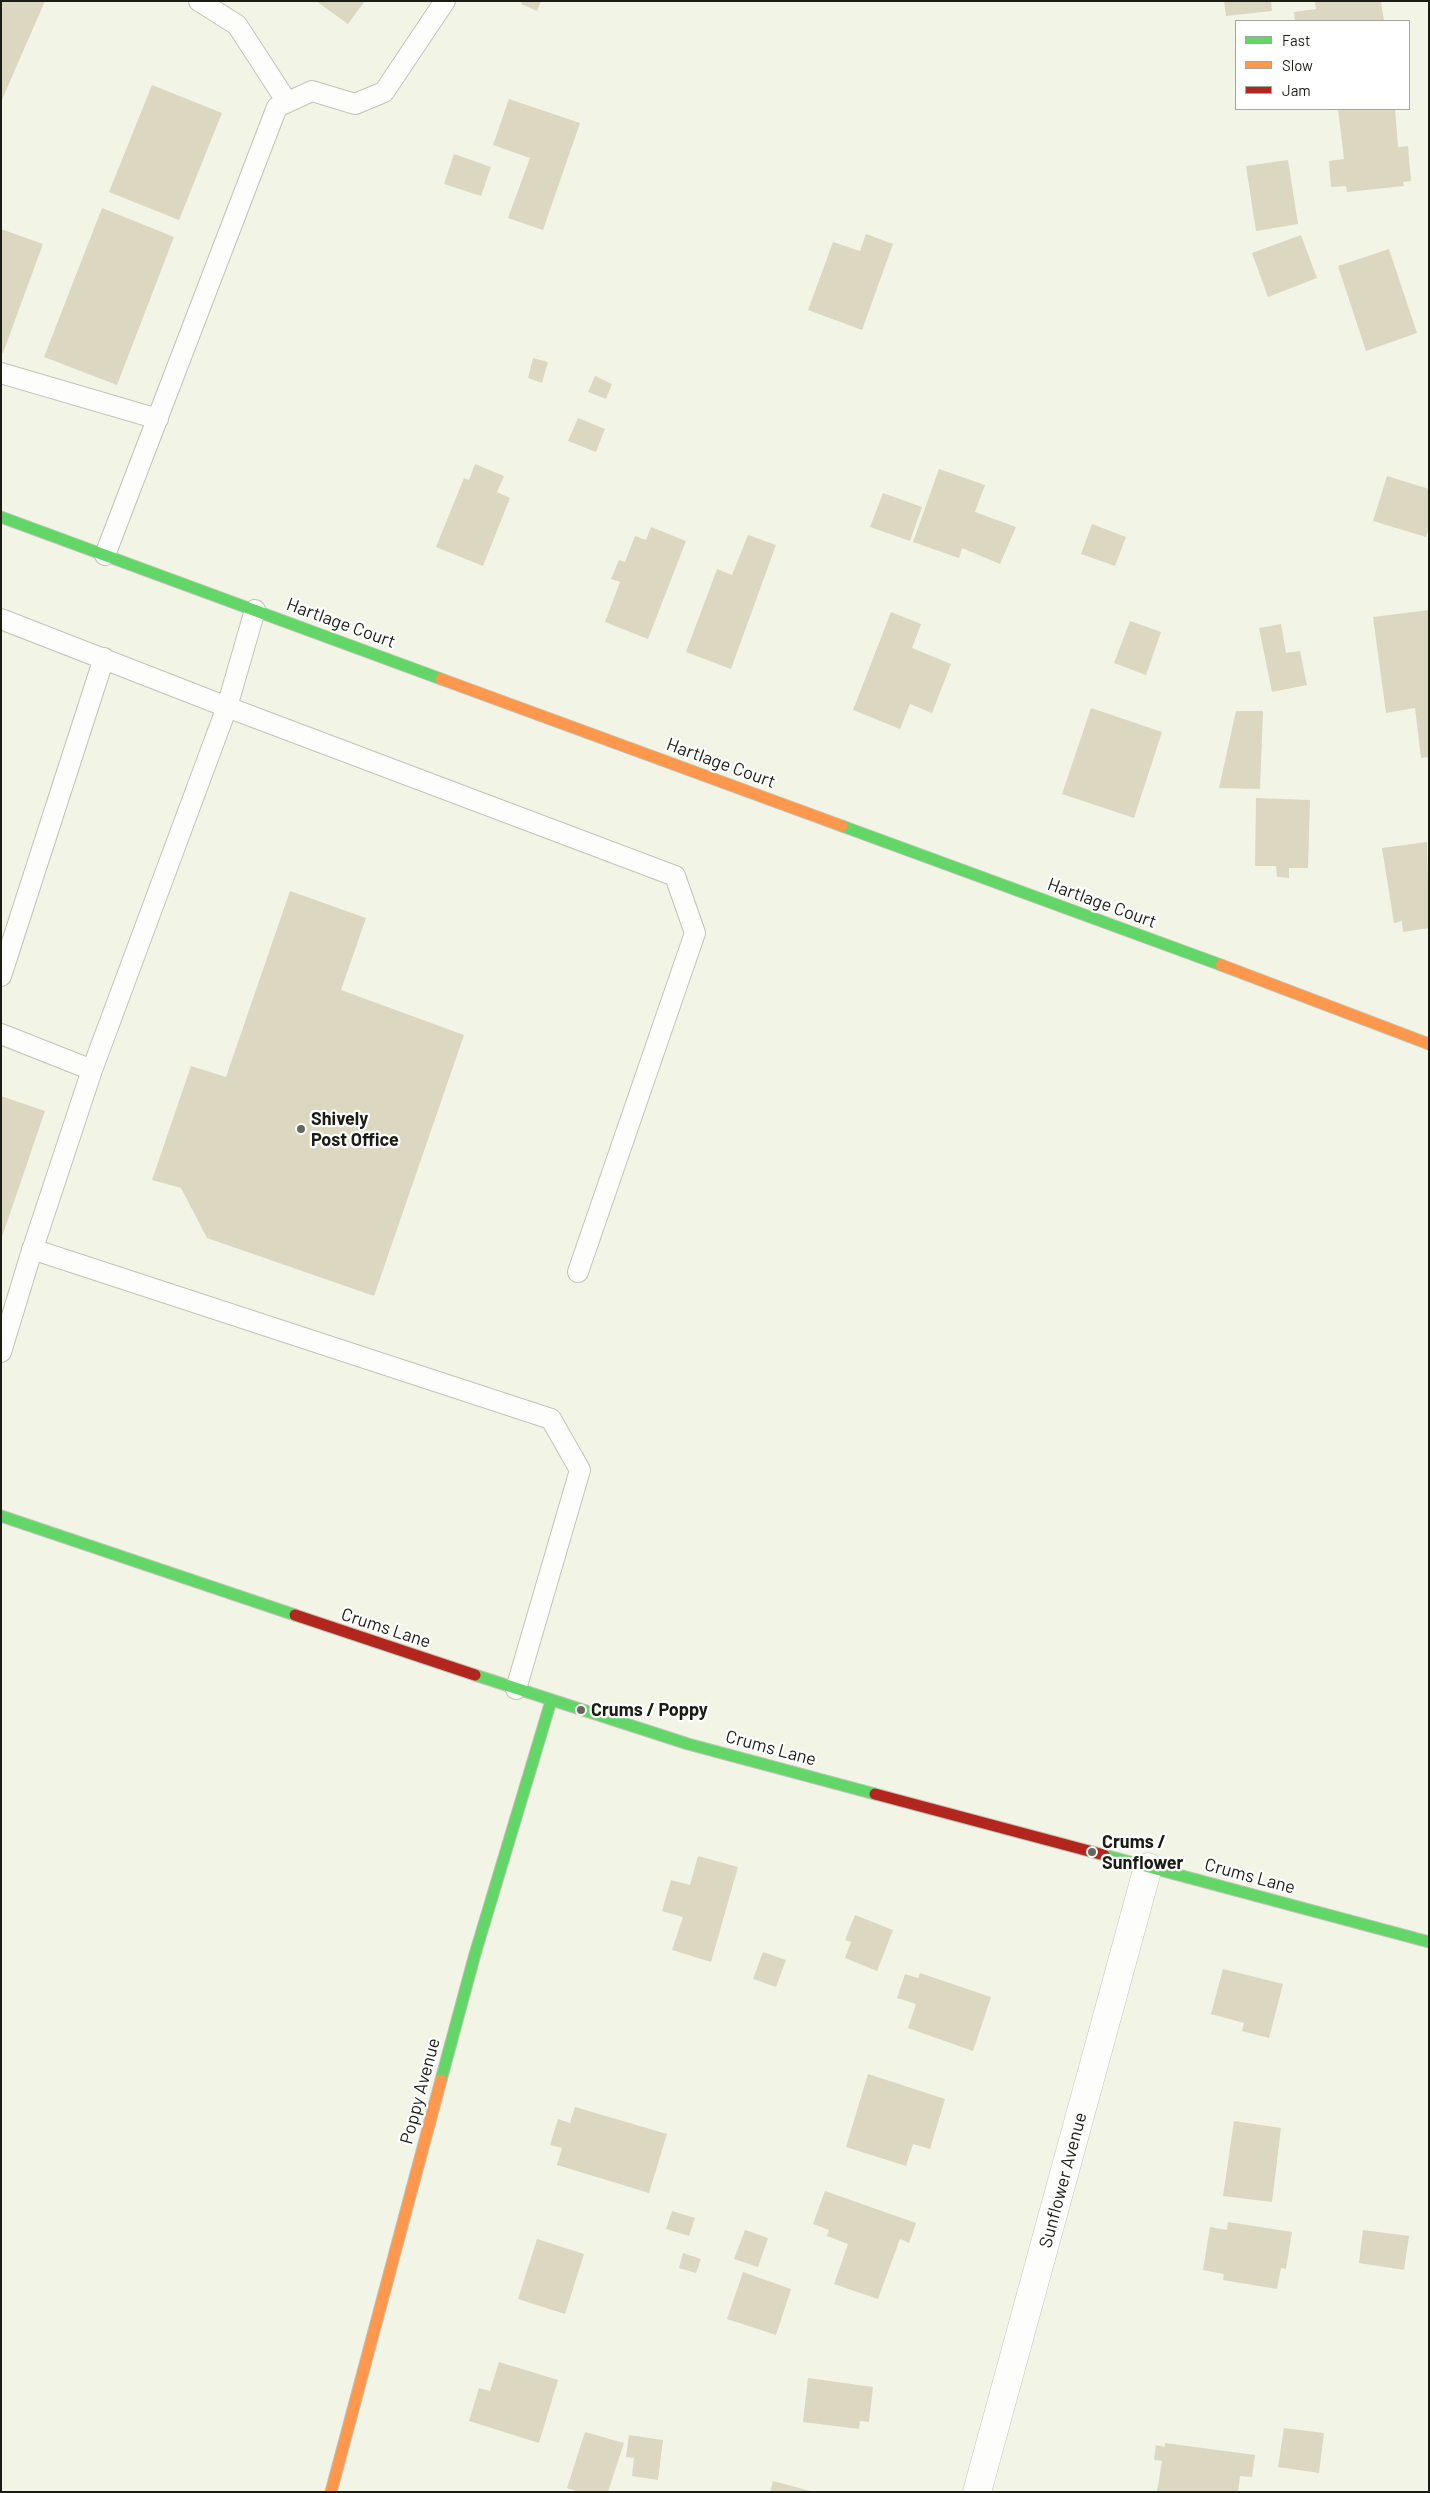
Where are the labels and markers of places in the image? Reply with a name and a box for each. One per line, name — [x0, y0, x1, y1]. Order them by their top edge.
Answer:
place label: Shively Post Office — [311, 1108, 399, 1150]
marker: Shively Post Office — [295, 1123, 307, 1135]
place label: Crums / Poppy — [591, 1699, 708, 1721]
marker: Crums / Poppy — [575, 1704, 587, 1716]
place label: Crums / Sunflower — [1102, 1831, 1183, 1874]
marker: Crums / Sunflower — [1086, 1846, 1098, 1858]

